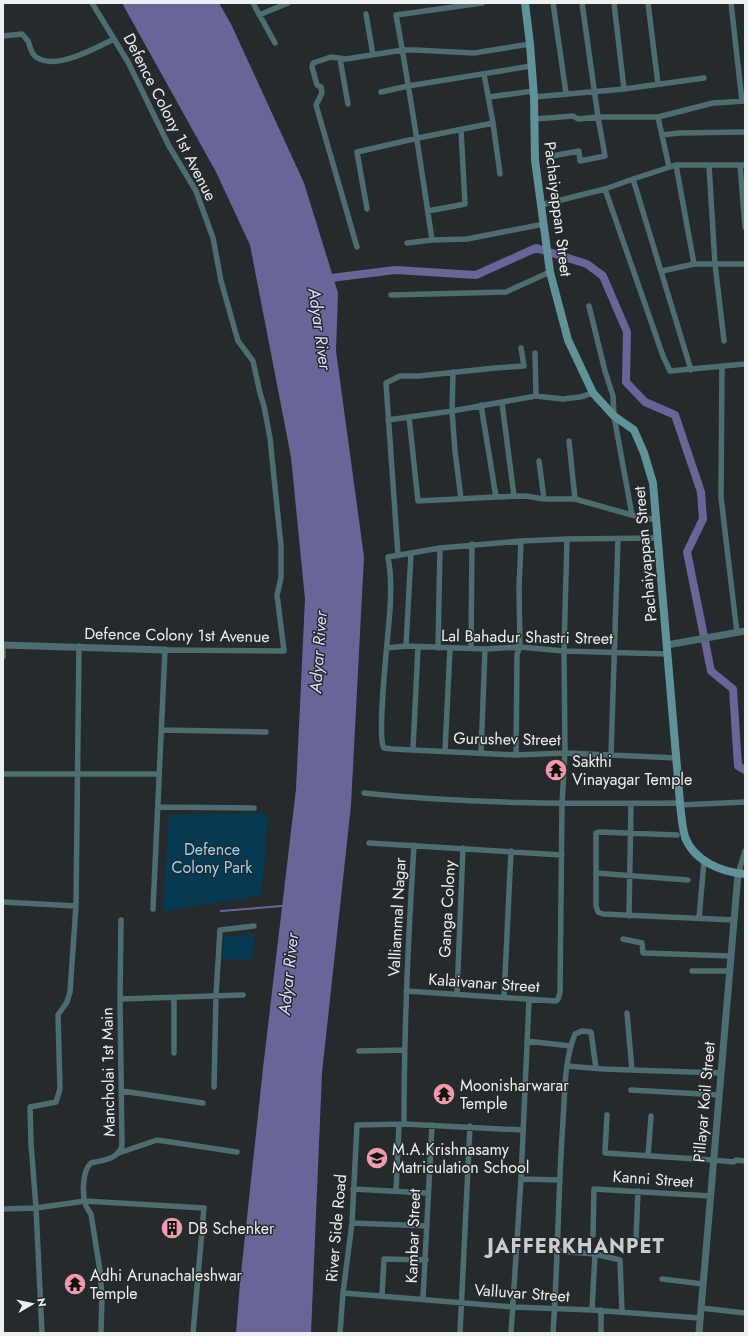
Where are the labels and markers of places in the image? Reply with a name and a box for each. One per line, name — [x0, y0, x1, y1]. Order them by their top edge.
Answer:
place label: Sakthi Vinayagar Temple — [572, 750, 692, 791]
temple icon: Sakthi Vinayagar Temple — [543, 757, 569, 783]
place label: Moonisharwarar Temple — [460, 1074, 569, 1115]
temple icon: Moonisharwarar Temple — [431, 1081, 457, 1107]
place label: M.A.Krishnasamy Matriculation School — [392, 1138, 529, 1179]
school or university icon: M.A.Krishnasamy Matriculation School — [364, 1145, 390, 1171]
building icon: DB Schenker — [159, 1215, 185, 1241]
place label: DB Schenker — [188, 1217, 275, 1240]
place label: Adhi Arunachaleshwar Temple — [90, 1264, 243, 1305]
temple icon: Adhi Arunachaleshwar Temple — [62, 1271, 88, 1297]

